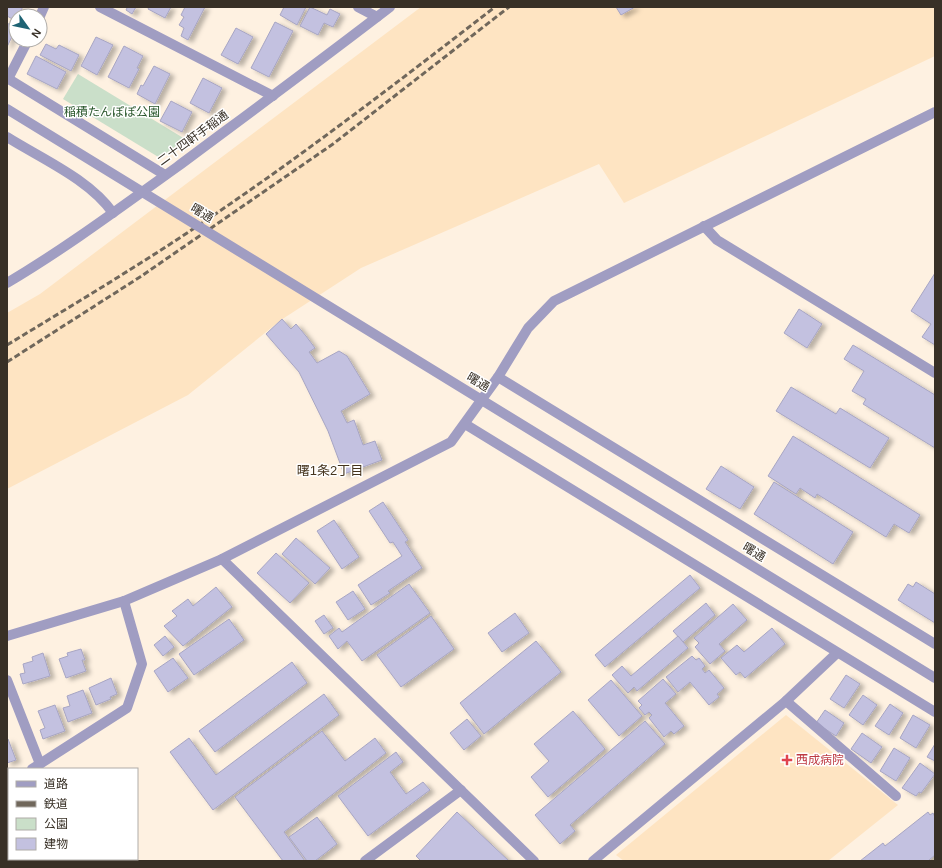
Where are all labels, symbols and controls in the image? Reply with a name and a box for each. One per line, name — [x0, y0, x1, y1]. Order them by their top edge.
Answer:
north arrow — [8, 8, 48, 48]
text: N — [29, 27, 44, 40]
park label: 稲積たんぽぽ公園 — [64, 105, 160, 119]
street label: 二十四軒手稲通 — [155, 108, 231, 168]
street label: 曙通 — [188, 201, 216, 225]
street label: 曙通 — [464, 370, 492, 394]
district label: 曙1条2丁目 — [297, 463, 363, 478]
street label: 曙通 — [740, 540, 768, 564]
place label: 西成病院 — [796, 753, 844, 767]
marker: 西成病院 — [781, 754, 793, 766]
legend — [8, 768, 138, 860]
text: 道路 — [44, 777, 68, 791]
text: 鉄道 — [44, 797, 68, 811]
text: 公園 — [44, 817, 68, 831]
text: 建物 — [44, 837, 68, 851]

